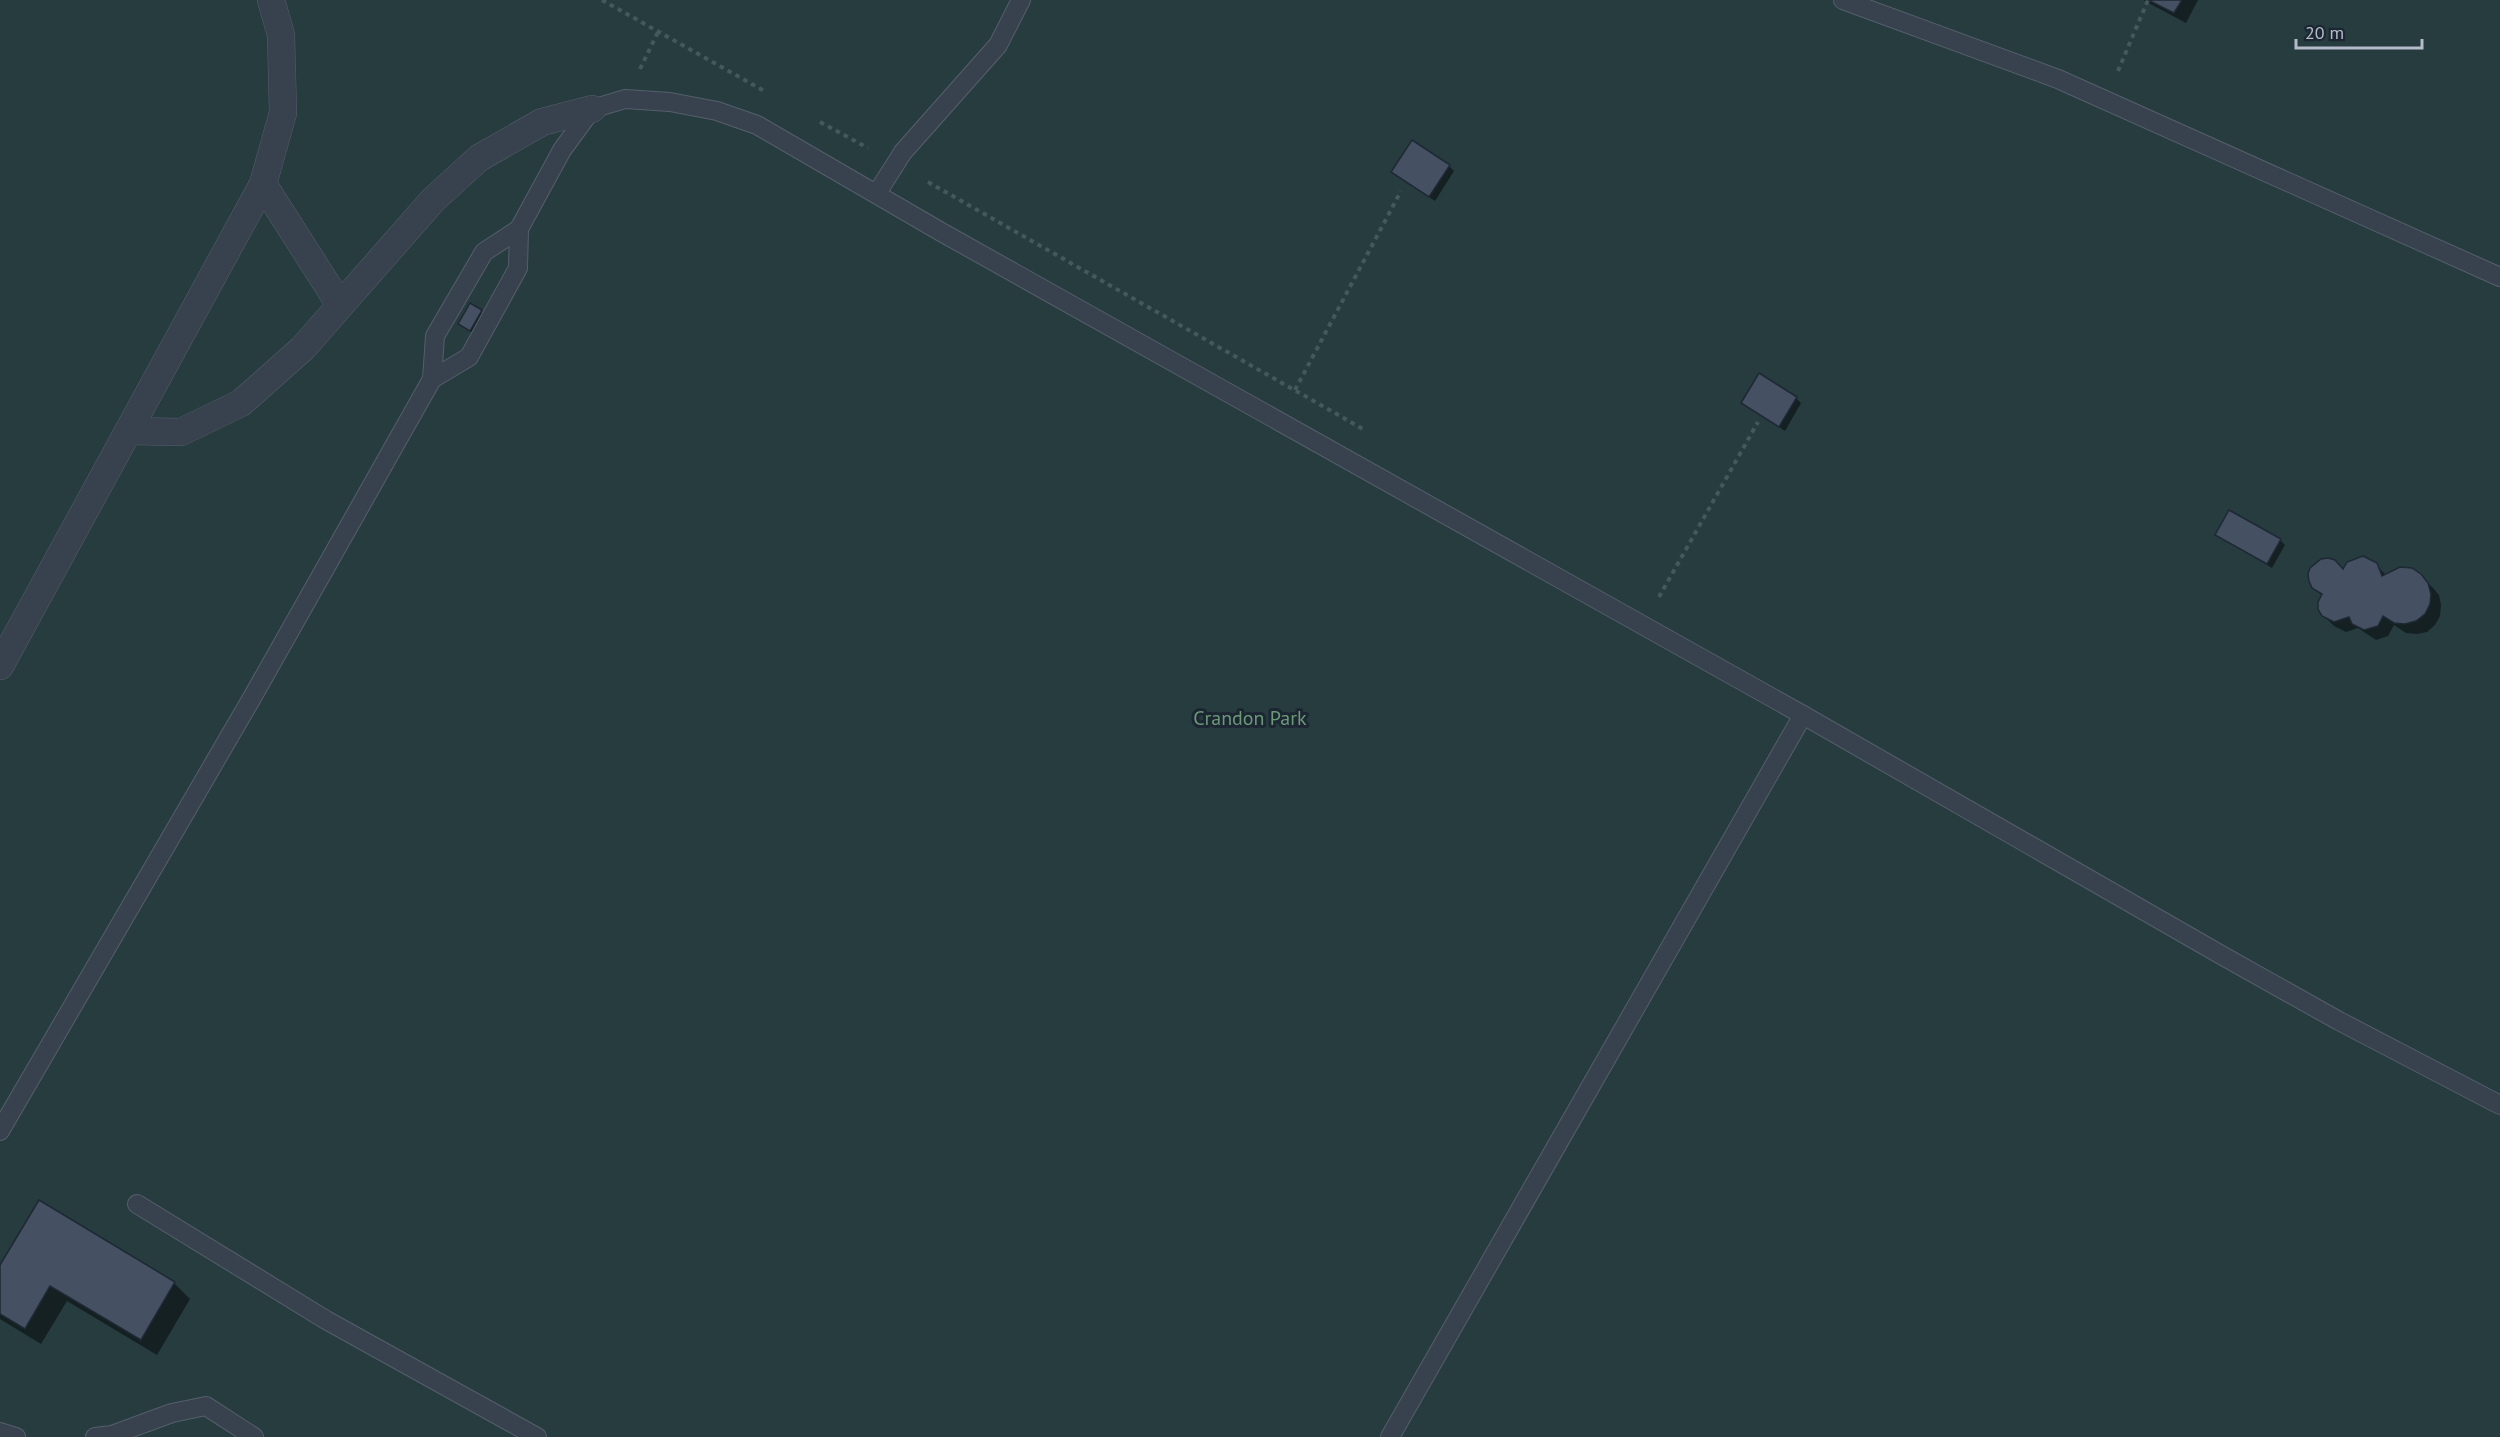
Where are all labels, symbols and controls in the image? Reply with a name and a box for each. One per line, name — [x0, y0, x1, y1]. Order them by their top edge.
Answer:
scale bar — [2296, 12, 2422, 50]
text: 20 m — [2305, 21, 2344, 44]
park label: Crandon Park — [1193, 705, 1307, 731]

